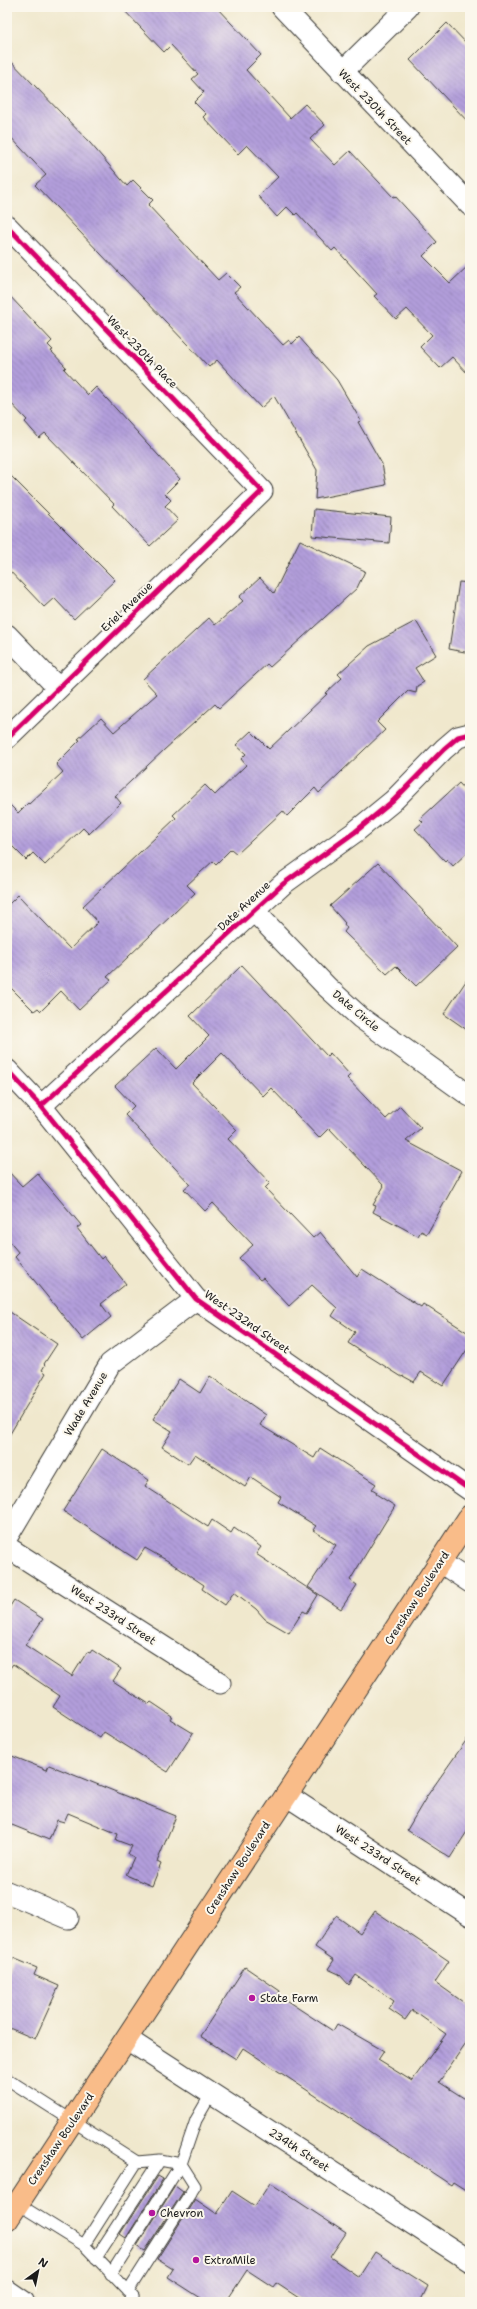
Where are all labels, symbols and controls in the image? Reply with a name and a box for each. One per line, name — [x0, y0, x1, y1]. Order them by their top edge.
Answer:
street label: West 230th Street — [335, 66, 415, 148]
street label: West 230th Place — [103, 312, 181, 392]
street label: Eriel Avenue — [98, 579, 156, 635]
street label: Date Avenue — [214, 878, 274, 934]
street label: Date Circle — [329, 987, 383, 1035]
street label: West 232nd Street — [201, 1287, 293, 1357]
street label: Wade Avenue — [61, 1369, 111, 1439]
street label: Crenshaw Boulevard — [381, 1548, 453, 1648]
street label: West 233rd Street — [67, 1582, 159, 1648]
street label: Crenshaw Boulevard — [202, 1818, 274, 1918]
street label: West 233rd Street — [332, 1822, 424, 1888]
place label: State Farm — [260, 1991, 319, 2006]
marker: State Farm — [247, 1993, 257, 2003]
street label: Crenshaw Boulevard — [24, 2090, 98, 2188]
street label: 234th Street — [266, 2125, 332, 2175]
place label: Chevron — [160, 2206, 204, 2221]
marker: Chevron — [147, 2208, 157, 2218]
north arrow — [18, 2251, 58, 2291]
place label: ExtraMile — [204, 2253, 256, 2268]
text: N — [35, 2254, 51, 2272]
marker: ExtraMile — [191, 2255, 201, 2265]

